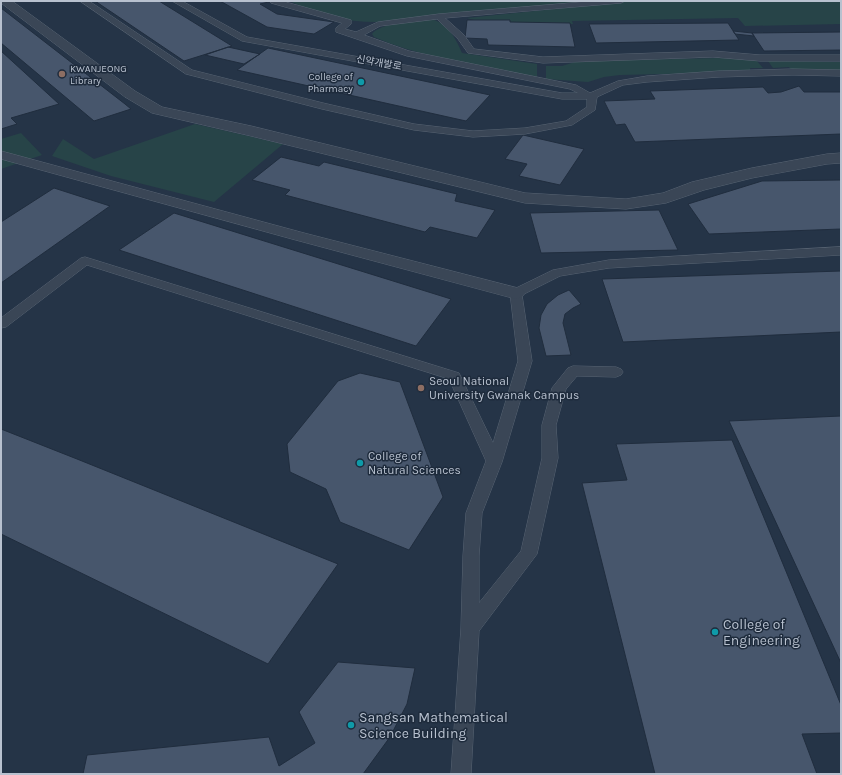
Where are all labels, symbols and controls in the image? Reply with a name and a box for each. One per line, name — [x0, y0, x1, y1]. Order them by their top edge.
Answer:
street label: 신약개발로 — [355, 53, 403, 73]
place label: KWANJEONG Library — [70, 63, 127, 87]
marker: KWANJEONG Library — [57, 69, 67, 79]
place label: College of Pharmacy — [308, 71, 354, 95]
marker: College of Pharmacy — [356, 77, 366, 87]
place label: Seoul National University Gwanak Campus — [429, 374, 579, 402]
marker: Seoul National University Gwanak Campus — [416, 383, 426, 393]
place label: College of Natural Sciences — [368, 449, 461, 477]
marker: College of Natural Sciences — [355, 458, 365, 468]
place label: College of Engineering — [723, 616, 800, 649]
marker: College of Engineering — [710, 627, 720, 637]
place label: Sangsan Mathematical Science Building — [359, 709, 508, 742]
marker: Sangsan Mathematical Science Building — [346, 720, 356, 730]

